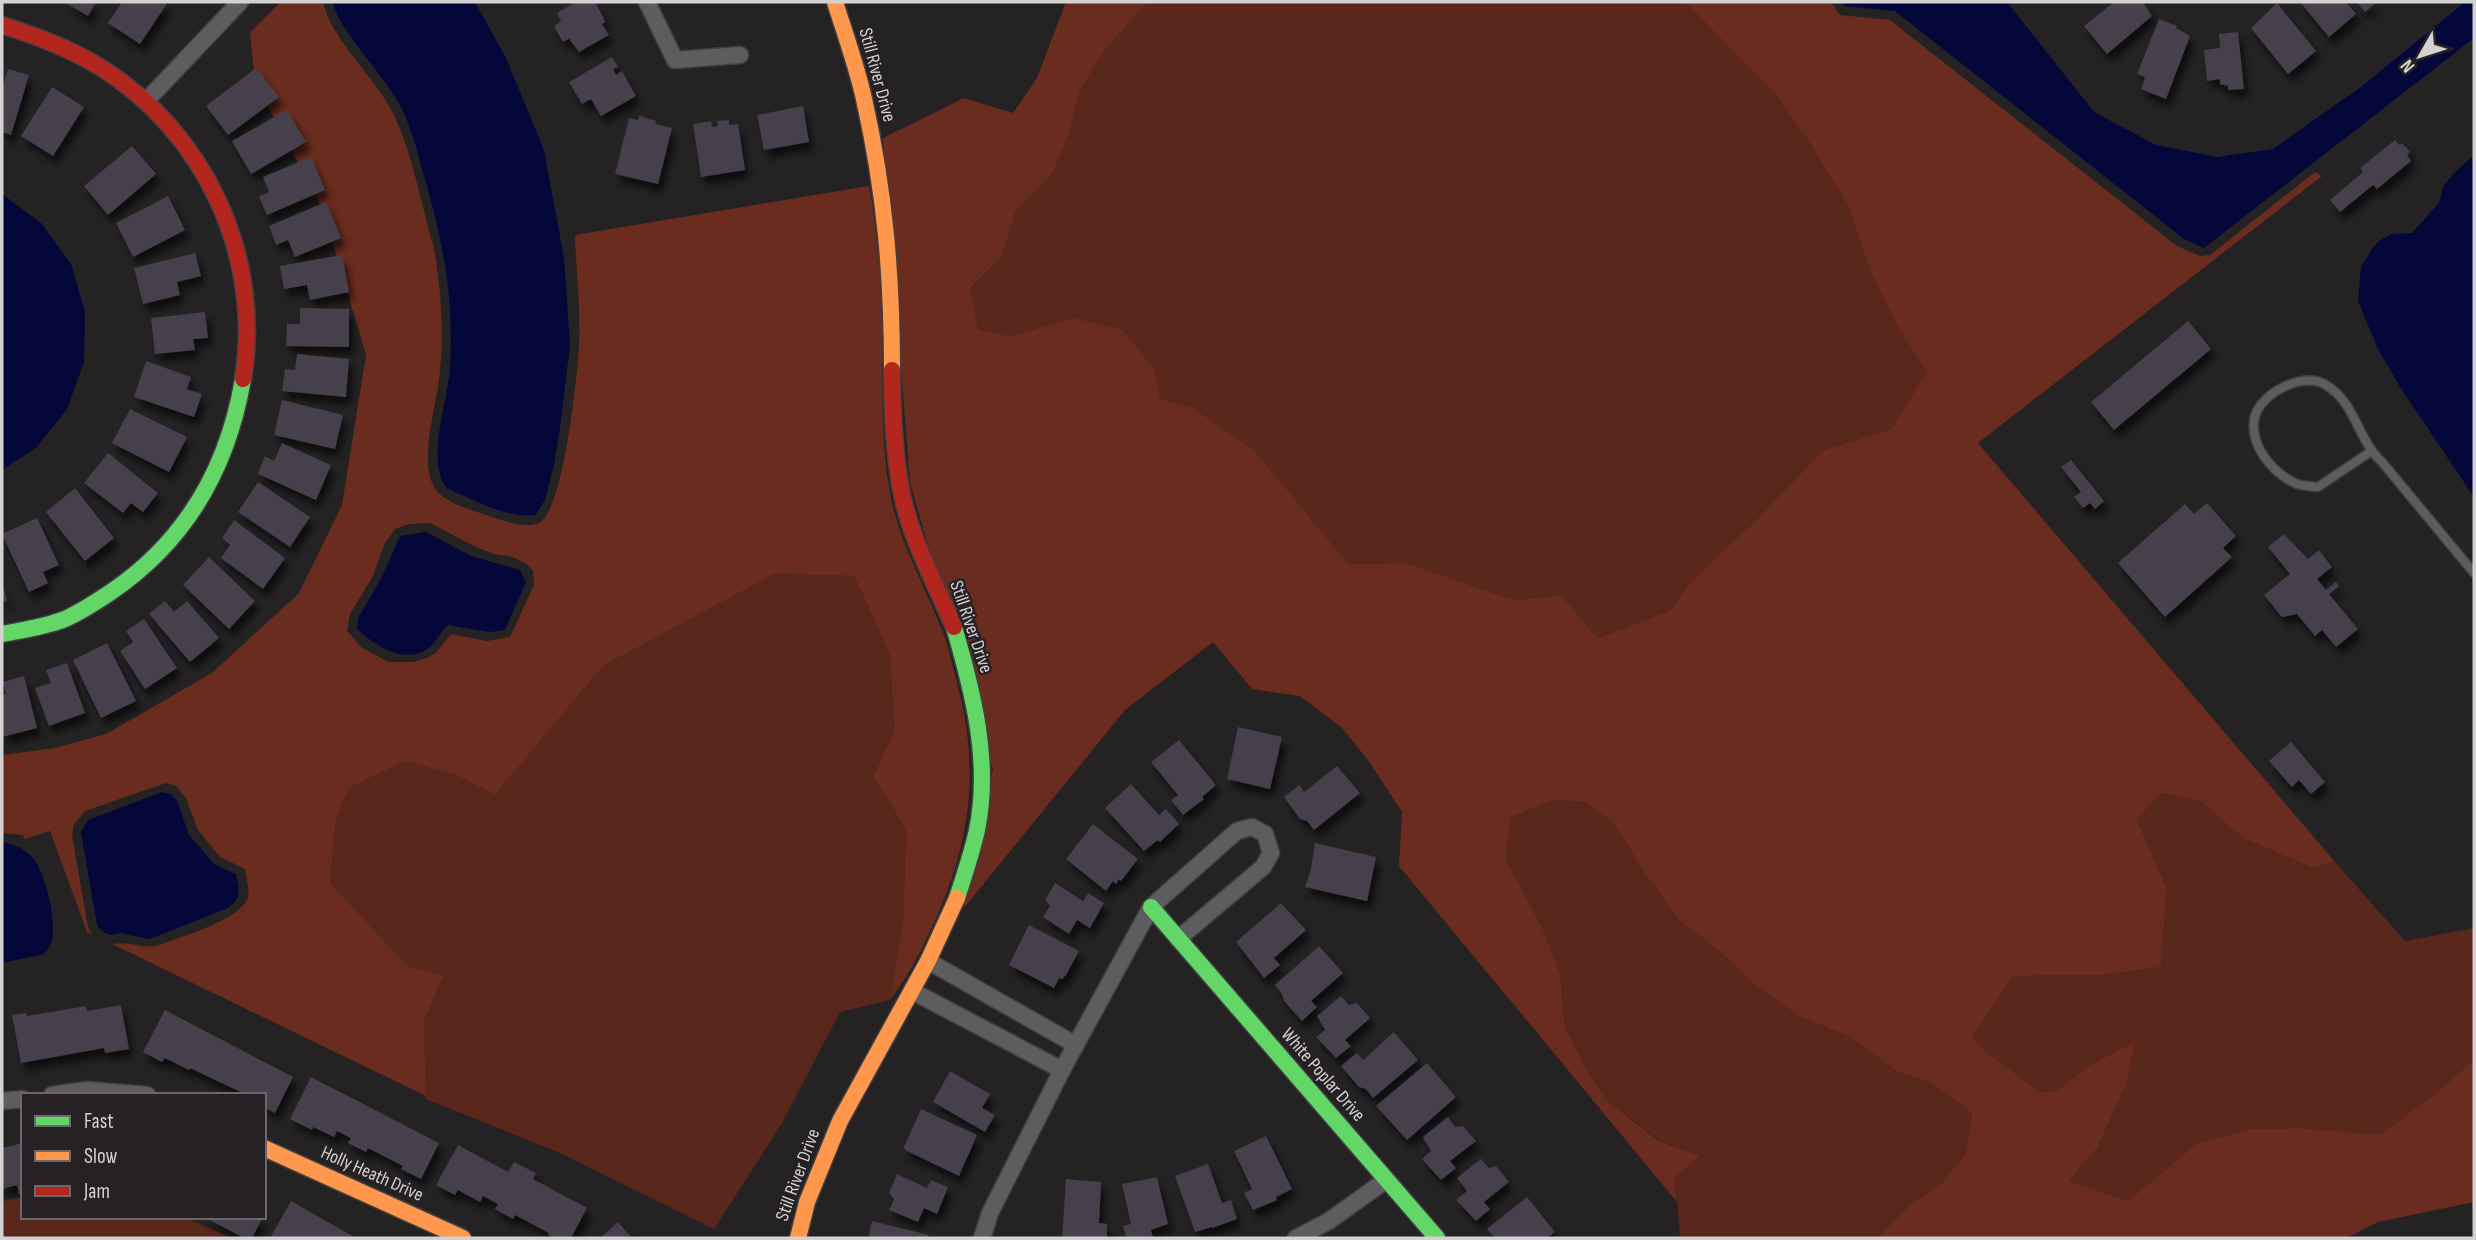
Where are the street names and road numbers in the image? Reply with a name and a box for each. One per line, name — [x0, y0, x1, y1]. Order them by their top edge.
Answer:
street label: Still River Drive — [853, 25, 901, 125]
street label: Still River Drive — [944, 578, 998, 676]
street label: White Poplar Drive — [1276, 1023, 1370, 1127]
street label: Still River Drive — [771, 1126, 825, 1224]
street label: Holly Heath Drive — [317, 1141, 427, 1207]

